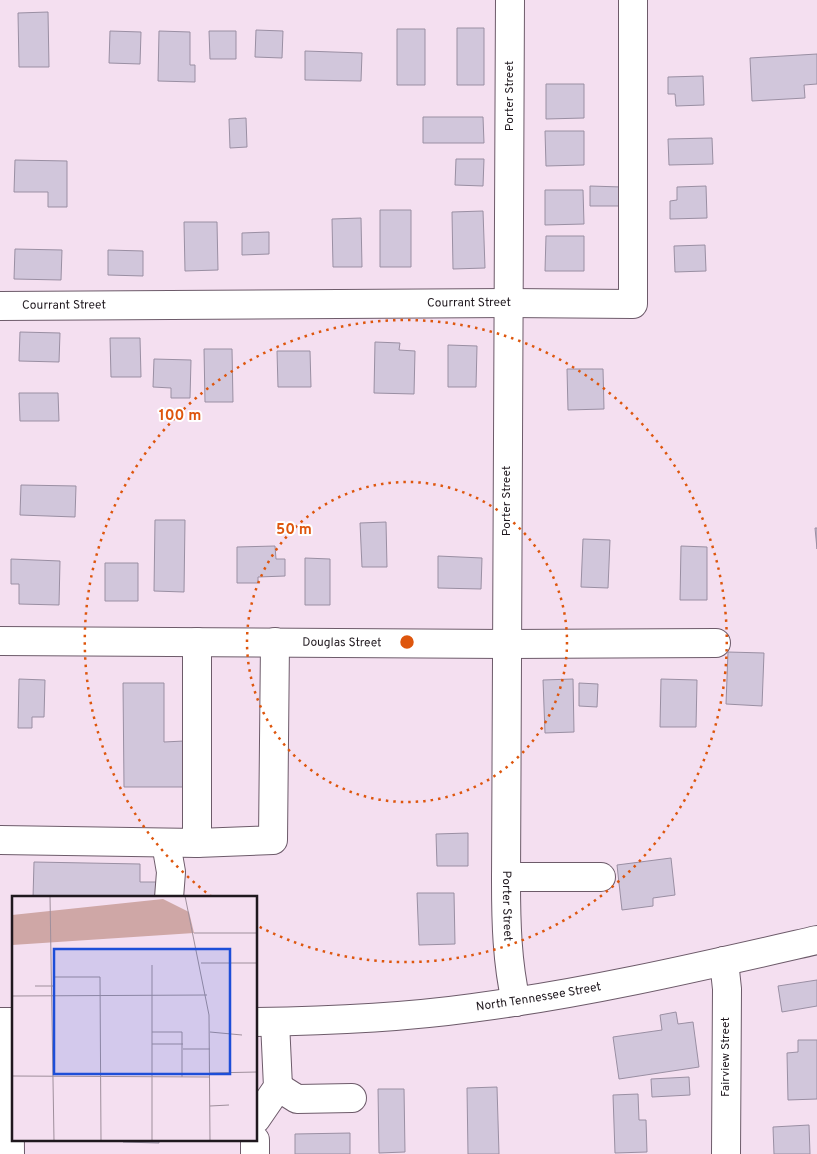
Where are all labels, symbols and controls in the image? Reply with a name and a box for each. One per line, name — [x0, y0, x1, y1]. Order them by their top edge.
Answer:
street label: Porter Street — [502, 61, 518, 131]
street label: Courrant Street — [427, 295, 511, 311]
street label: Courrant Street — [22, 297, 106, 314]
text: 100 m — [159, 407, 201, 426]
street label: Porter Street — [499, 466, 515, 536]
text: 50 m — [276, 521, 312, 540]
centre of rings — [398, 633, 416, 651]
street label: Douglas Street — [302, 635, 382, 651]
street label: Porter Street — [498, 871, 516, 942]
inset map — [12, 896, 258, 1142]
street label: North Tennessee Street — [475, 979, 602, 1015]
street label: Fairview Street — [718, 1017, 734, 1097]

